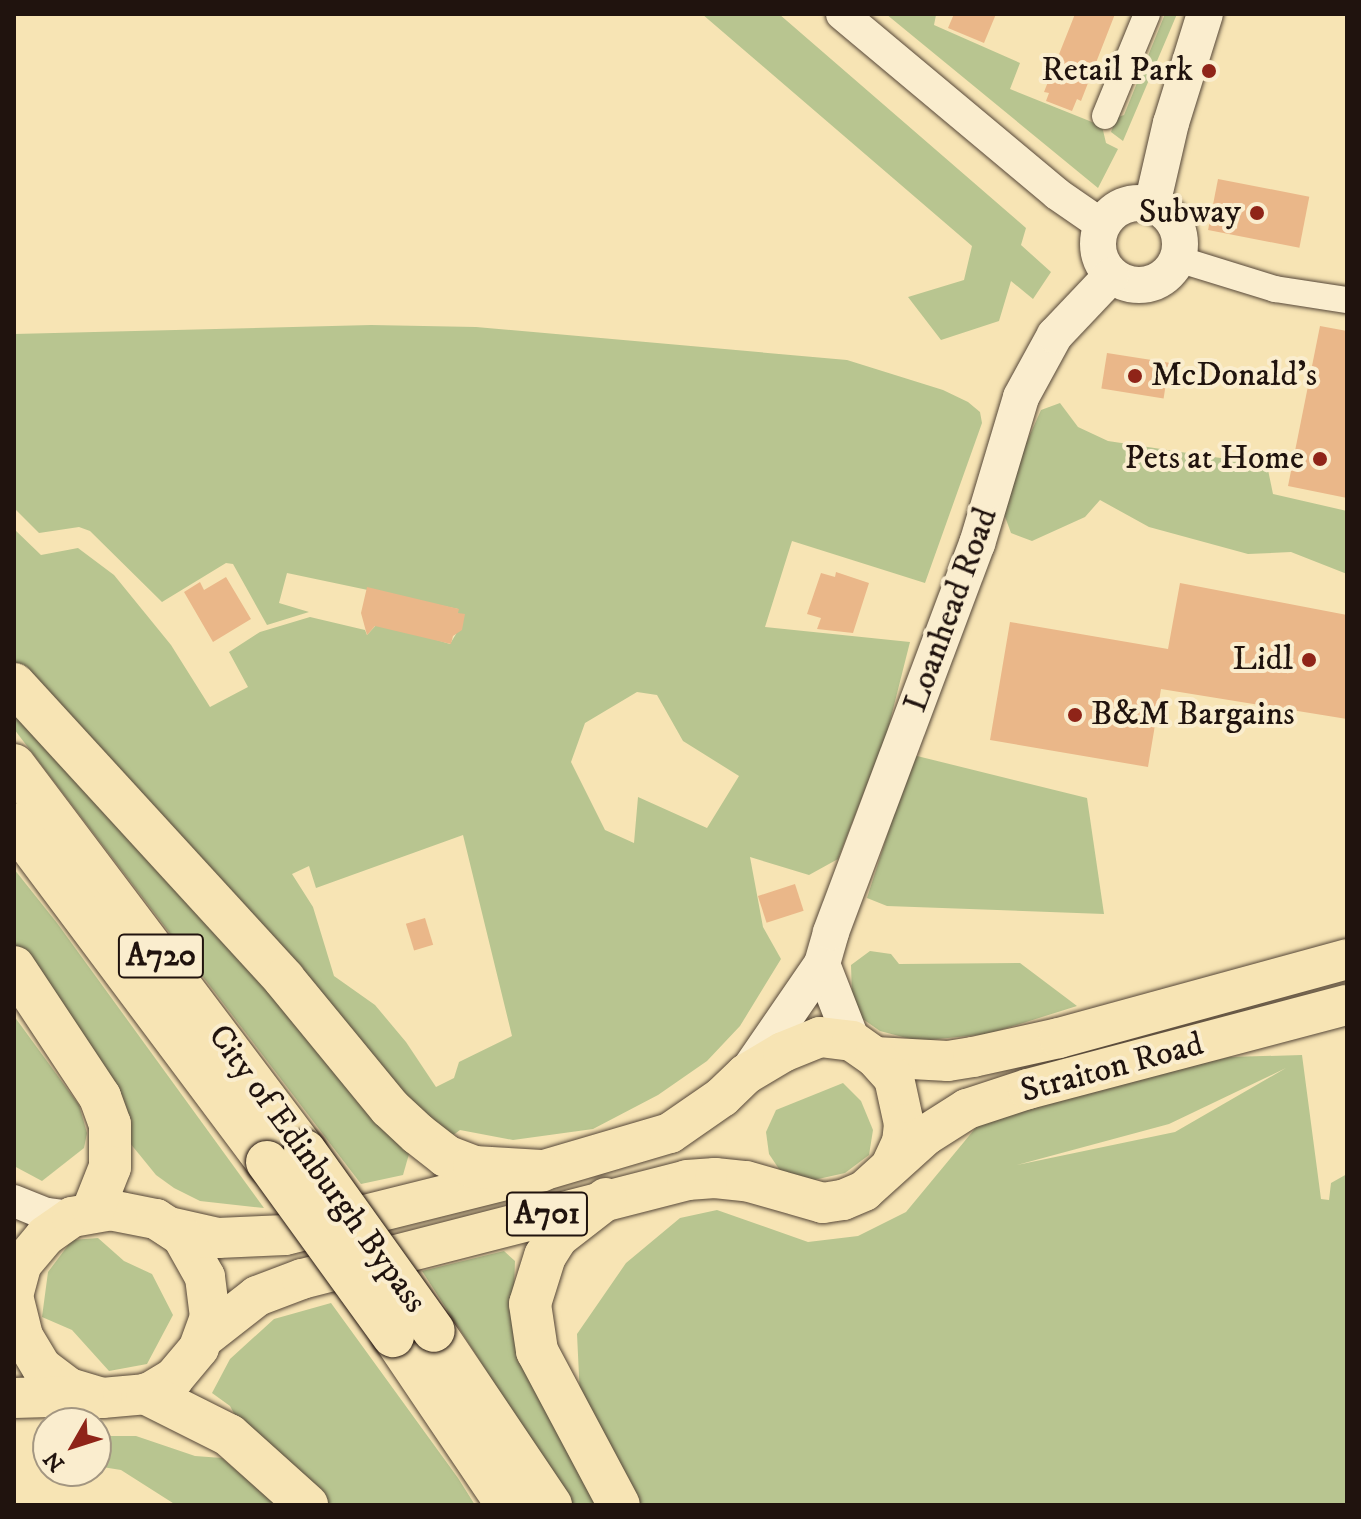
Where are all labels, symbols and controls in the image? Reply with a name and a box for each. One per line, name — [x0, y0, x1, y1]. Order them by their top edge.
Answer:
place label: Retail Park — [1041, 51, 1193, 91]
marker: Retail Park — [1200, 62, 1218, 80]
place label: Subway — [1139, 193, 1241, 233]
marker: Subway — [1248, 204, 1266, 222]
place label: McDonald's — [1151, 356, 1317, 396]
marker: McDonald's — [1126, 367, 1144, 385]
place label: Pets at Home — [1124, 439, 1304, 479]
marker: Pets at Home — [1311, 450, 1329, 468]
street label: Loanhead Road — [895, 502, 1007, 718]
place label: Lidl — [1233, 640, 1293, 680]
marker: Lidl — [1300, 651, 1318, 669]
place label: B&M Bargains — [1091, 695, 1295, 735]
marker: B&M Bargains — [1066, 706, 1084, 724]
road number: A720 — [117, 928, 205, 984]
street label: City of Edinburgh Bypass — [199, 1017, 435, 1321]
street label: Straiton Road — [1016, 1024, 1208, 1112]
road number: A701 — [505, 1186, 589, 1242]
north arrow — [32, 1407, 112, 1487]
text: N — [38, 1446, 71, 1477]

